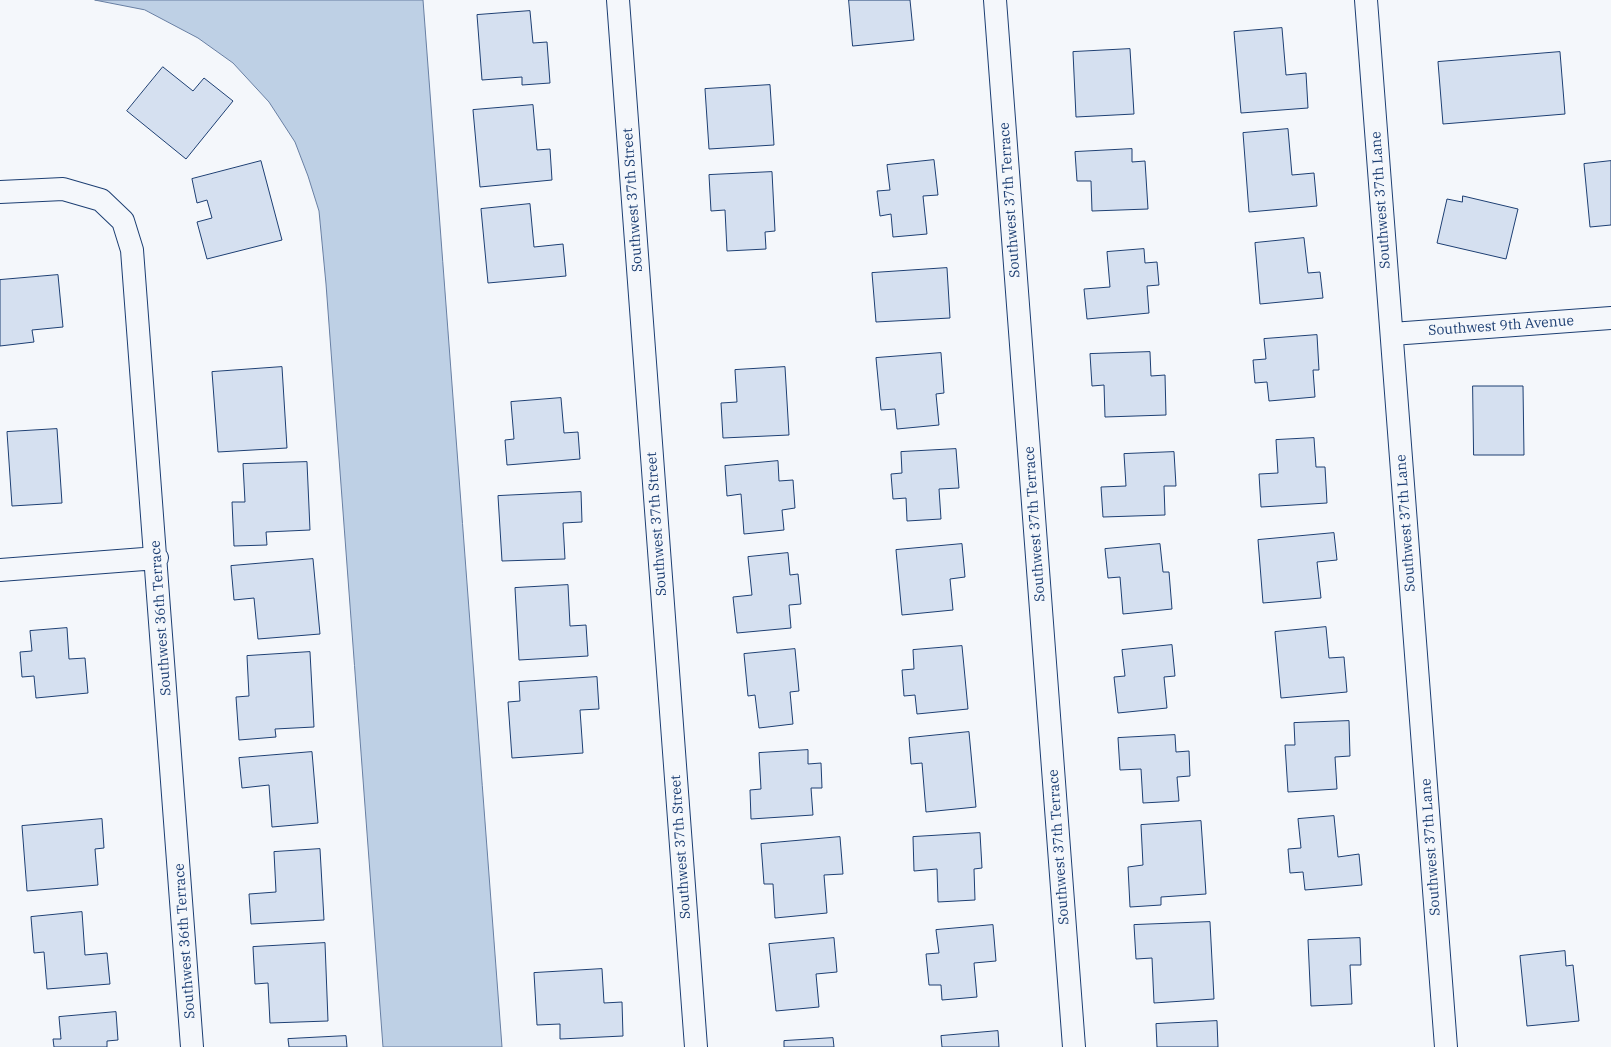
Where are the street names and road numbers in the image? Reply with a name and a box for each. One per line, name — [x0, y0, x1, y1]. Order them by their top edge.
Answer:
street label: Southwest 37th Terrace — [996, 122, 1024, 278]
street label: Southwest 37th Street — [620, 127, 646, 273]
street label: Southwest 37th Lane — [1368, 131, 1394, 269]
street label: Southwest 9th Avenue — [1428, 313, 1574, 339]
street label: Southwest 37th Terrace — [1021, 446, 1049, 602]
street label: Southwest 37th Street — [644, 451, 670, 597]
street label: Southwest 37th Lane — [1393, 454, 1419, 592]
street label: Southwest 36th Terrace — [147, 540, 175, 696]
street label: Southwest 37th Terrace — [1045, 769, 1073, 925]
street label: Southwest 37th Street — [668, 774, 694, 920]
street label: Southwest 37th Lane — [1418, 778, 1444, 916]
street label: Southwest 36th Terrace — [171, 863, 199, 1019]

